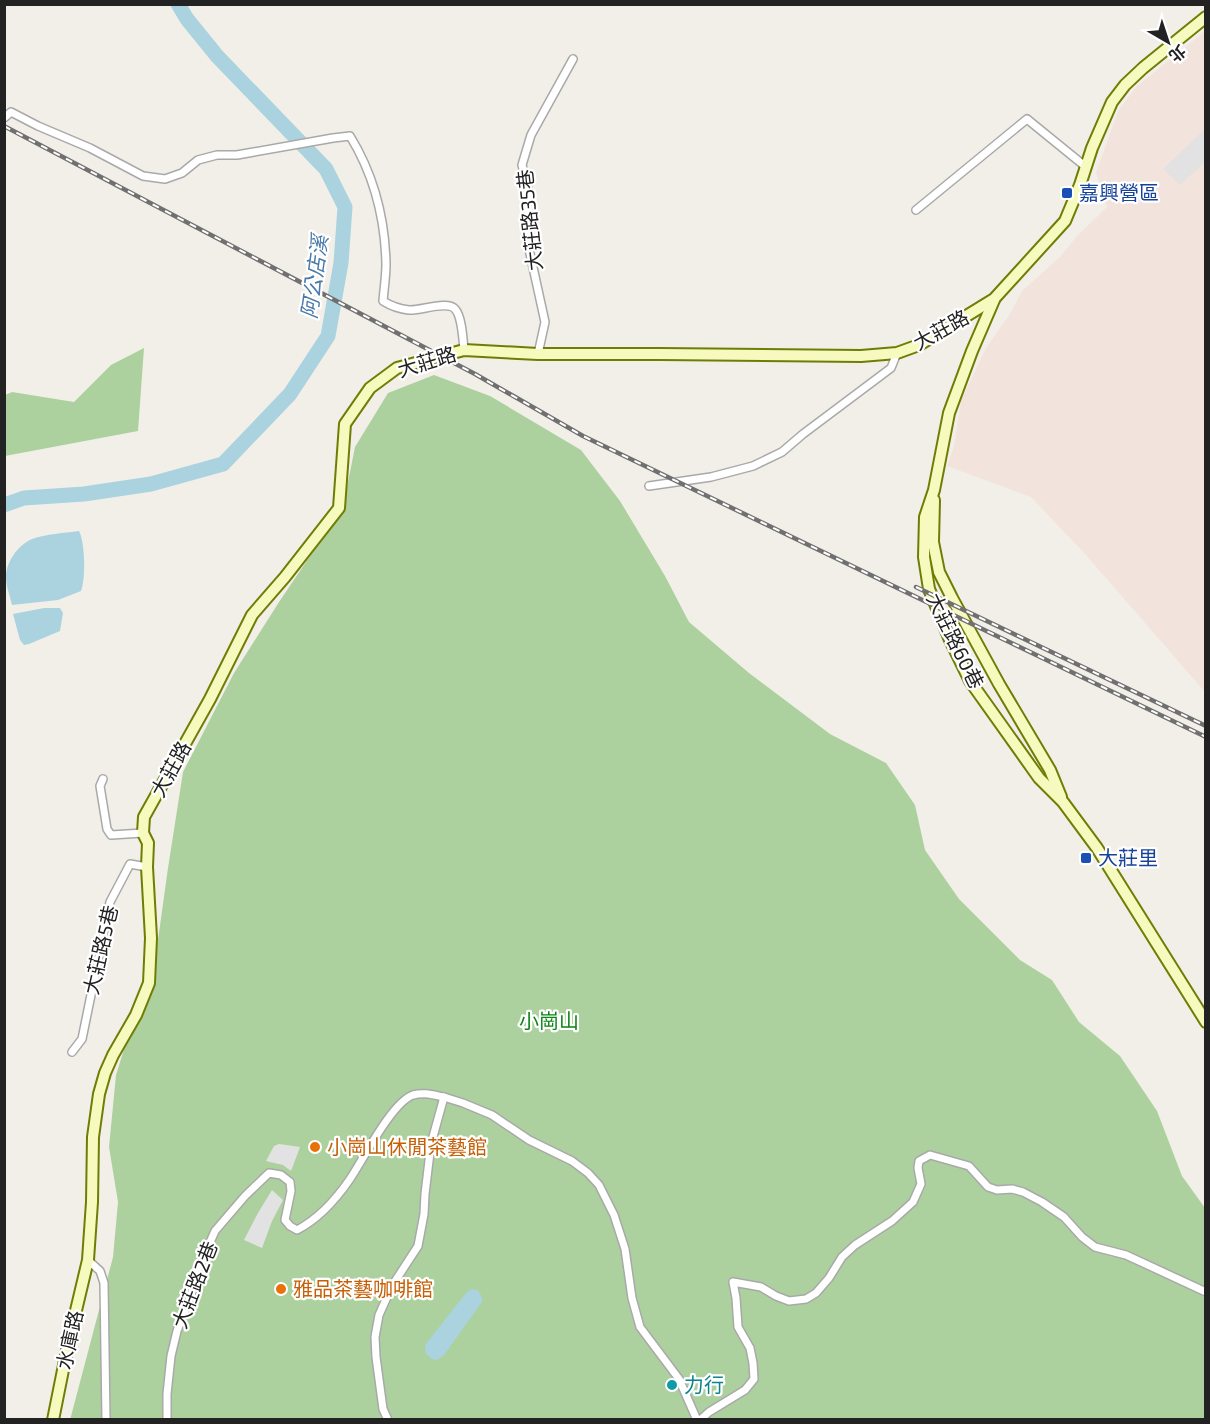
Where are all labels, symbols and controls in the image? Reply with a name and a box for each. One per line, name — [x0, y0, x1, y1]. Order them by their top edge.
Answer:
north arrow — [1138, 12, 1198, 72]
text: 北 — [1166, 42, 1190, 66]
street label: 大莊路35巷 — [512, 168, 546, 272]
place label: 嘉興營區 — [1079, 180, 1159, 204]
marker: 嘉興營區 — [1060, 186, 1074, 200]
water label: 阿公店溪 — [295, 230, 332, 320]
street label: 大莊路 — [908, 304, 973, 354]
street label: 大莊路 — [395, 341, 459, 381]
street label: 大莊路60巷 — [922, 589, 989, 692]
street label: 大莊路 — [145, 736, 195, 801]
place label: 大莊里 — [1098, 845, 1158, 869]
marker: 大莊里 — [1079, 851, 1093, 865]
street label: 大莊路5巷 — [78, 903, 122, 997]
park label: 小崗山 — [519, 1008, 579, 1032]
place label: 小崗山休閒茶藝館 — [327, 1134, 487, 1158]
marker: 小崗山休閒茶藝館 — [308, 1140, 322, 1154]
street label: 大莊路2巷 — [167, 1238, 222, 1332]
place label: 雅品茶藝咖啡館 — [293, 1276, 433, 1300]
marker: 雅品茶藝咖啡館 — [274, 1282, 288, 1296]
street label: 水庫路 — [51, 1308, 87, 1372]
place label: 力行 — [684, 1372, 724, 1396]
marker: 力行 — [665, 1378, 679, 1392]

